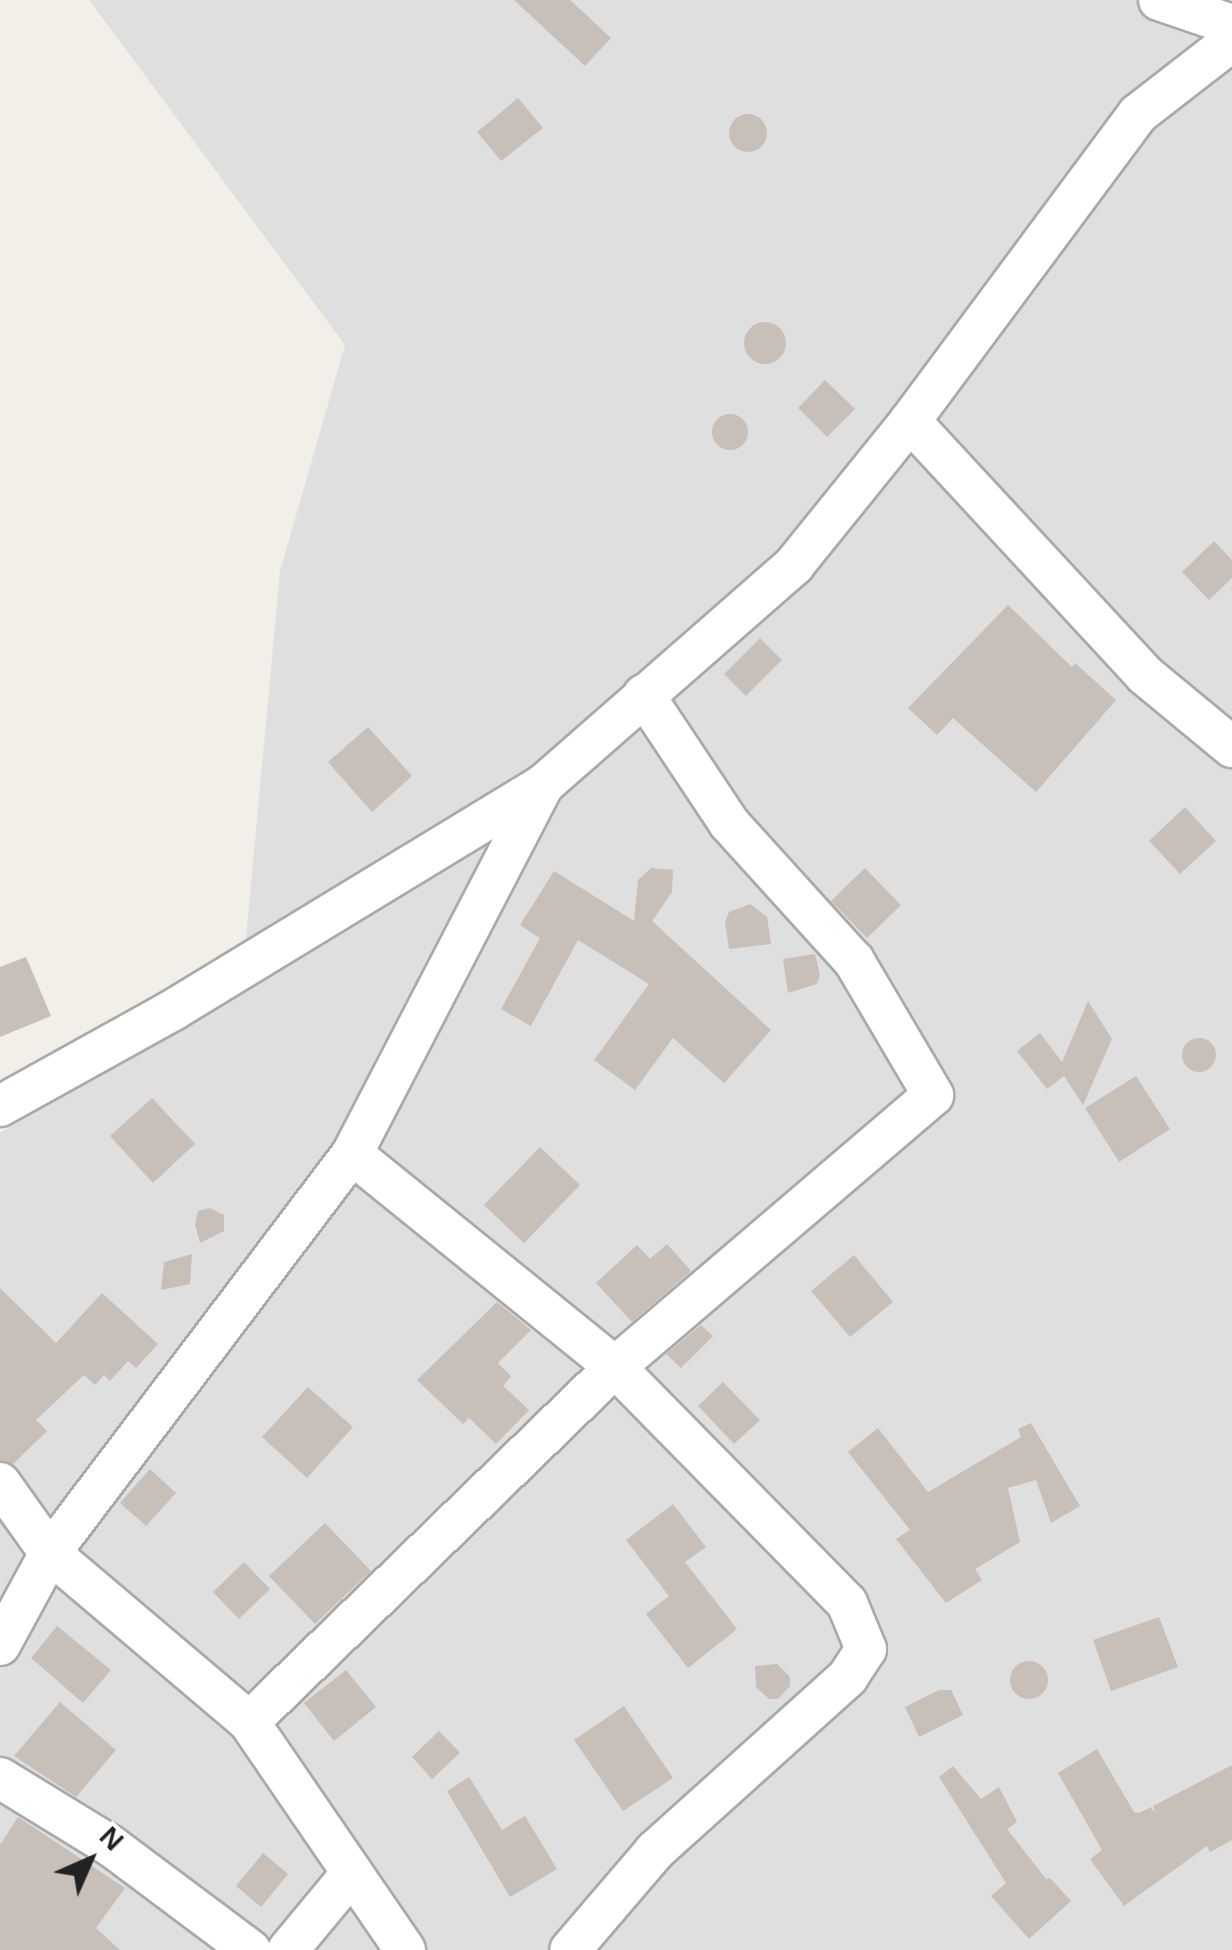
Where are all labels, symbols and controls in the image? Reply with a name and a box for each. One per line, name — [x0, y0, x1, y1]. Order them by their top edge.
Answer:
north arrow — [40, 1810, 140, 1910]
text: N — [93, 1820, 130, 1857]

